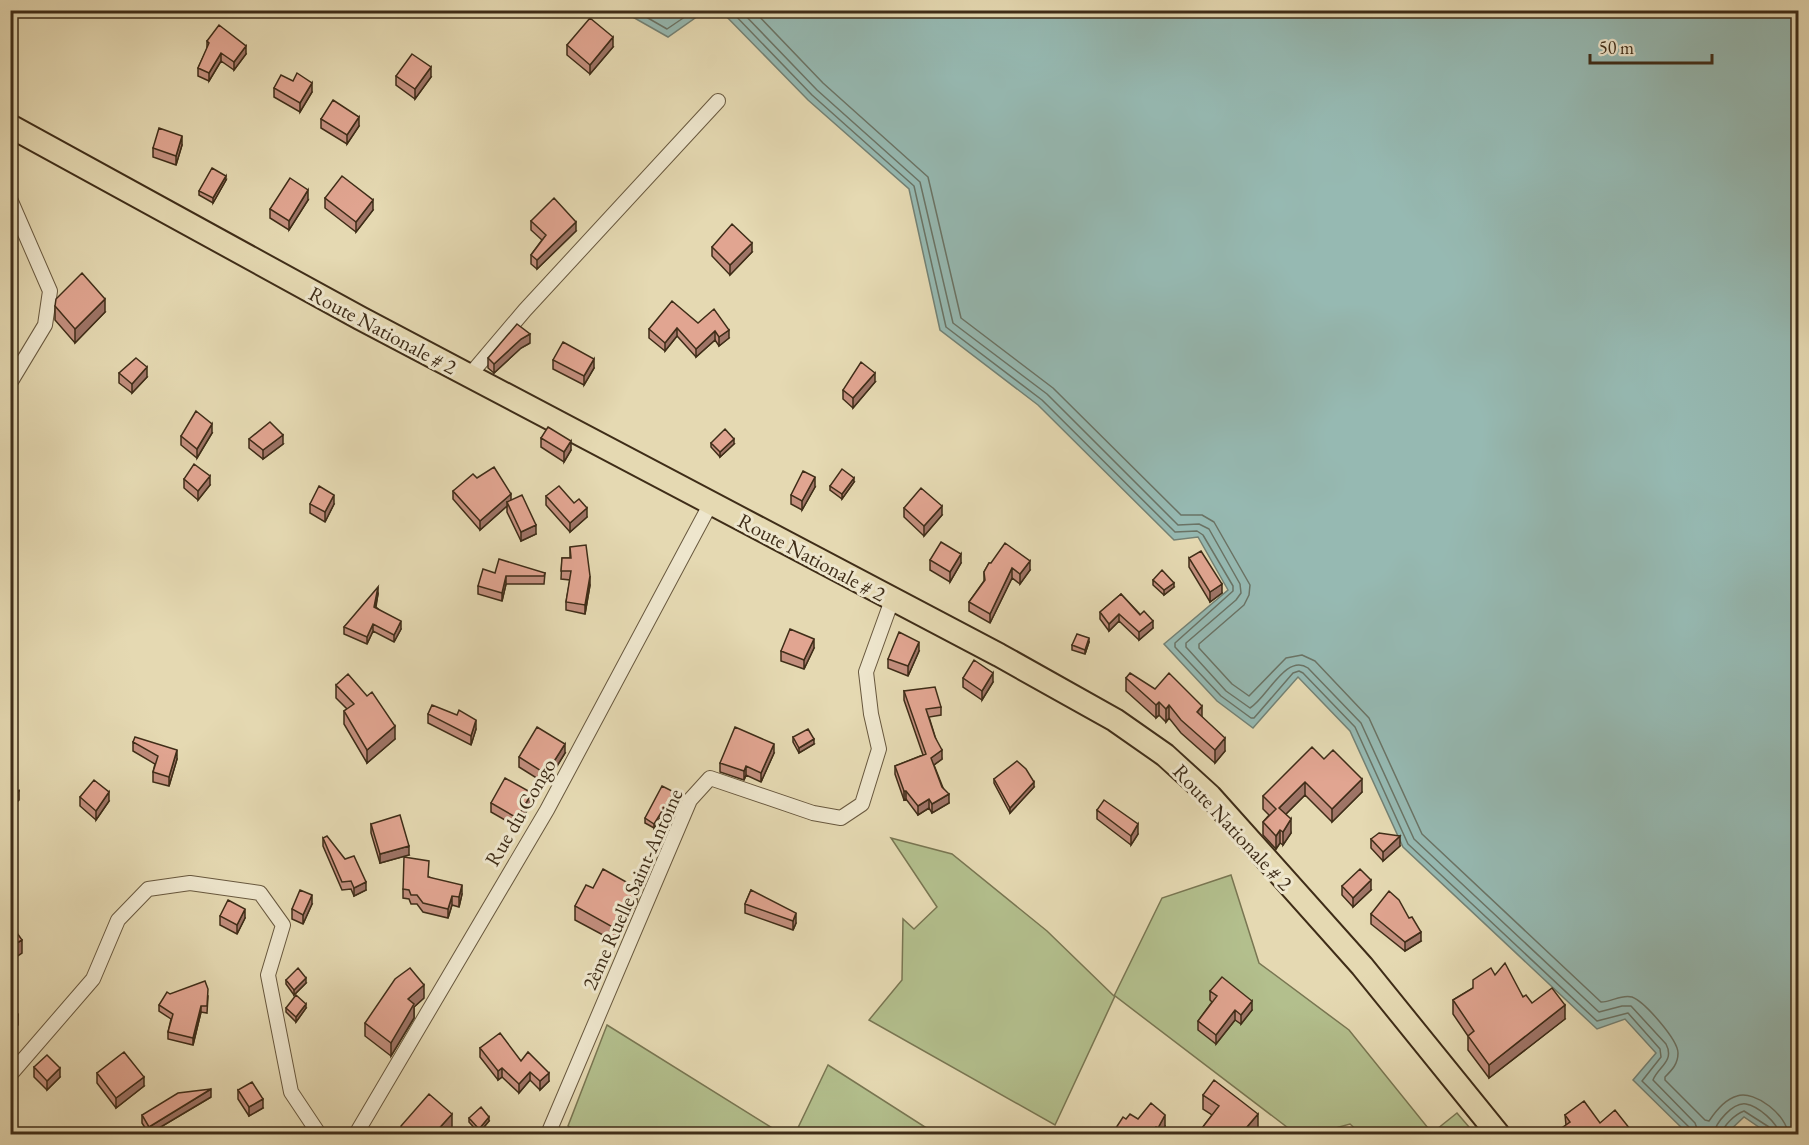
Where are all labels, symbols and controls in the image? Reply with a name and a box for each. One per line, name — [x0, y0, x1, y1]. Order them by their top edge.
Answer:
scale bar — [1590, 27, 1712, 65]
text: 50 m — [1599, 36, 1634, 59]
street label: Route Nationale # 2 — [304, 280, 462, 380]
street label: Route Nationale # 2 — [733, 507, 891, 607]
street label: Rue du Congo — [478, 753, 562, 871]
street label: Route Nationale # 2 — [1167, 758, 1299, 896]
street label: 2ème Ruelle Saint-Antoine — [575, 784, 689, 994]

